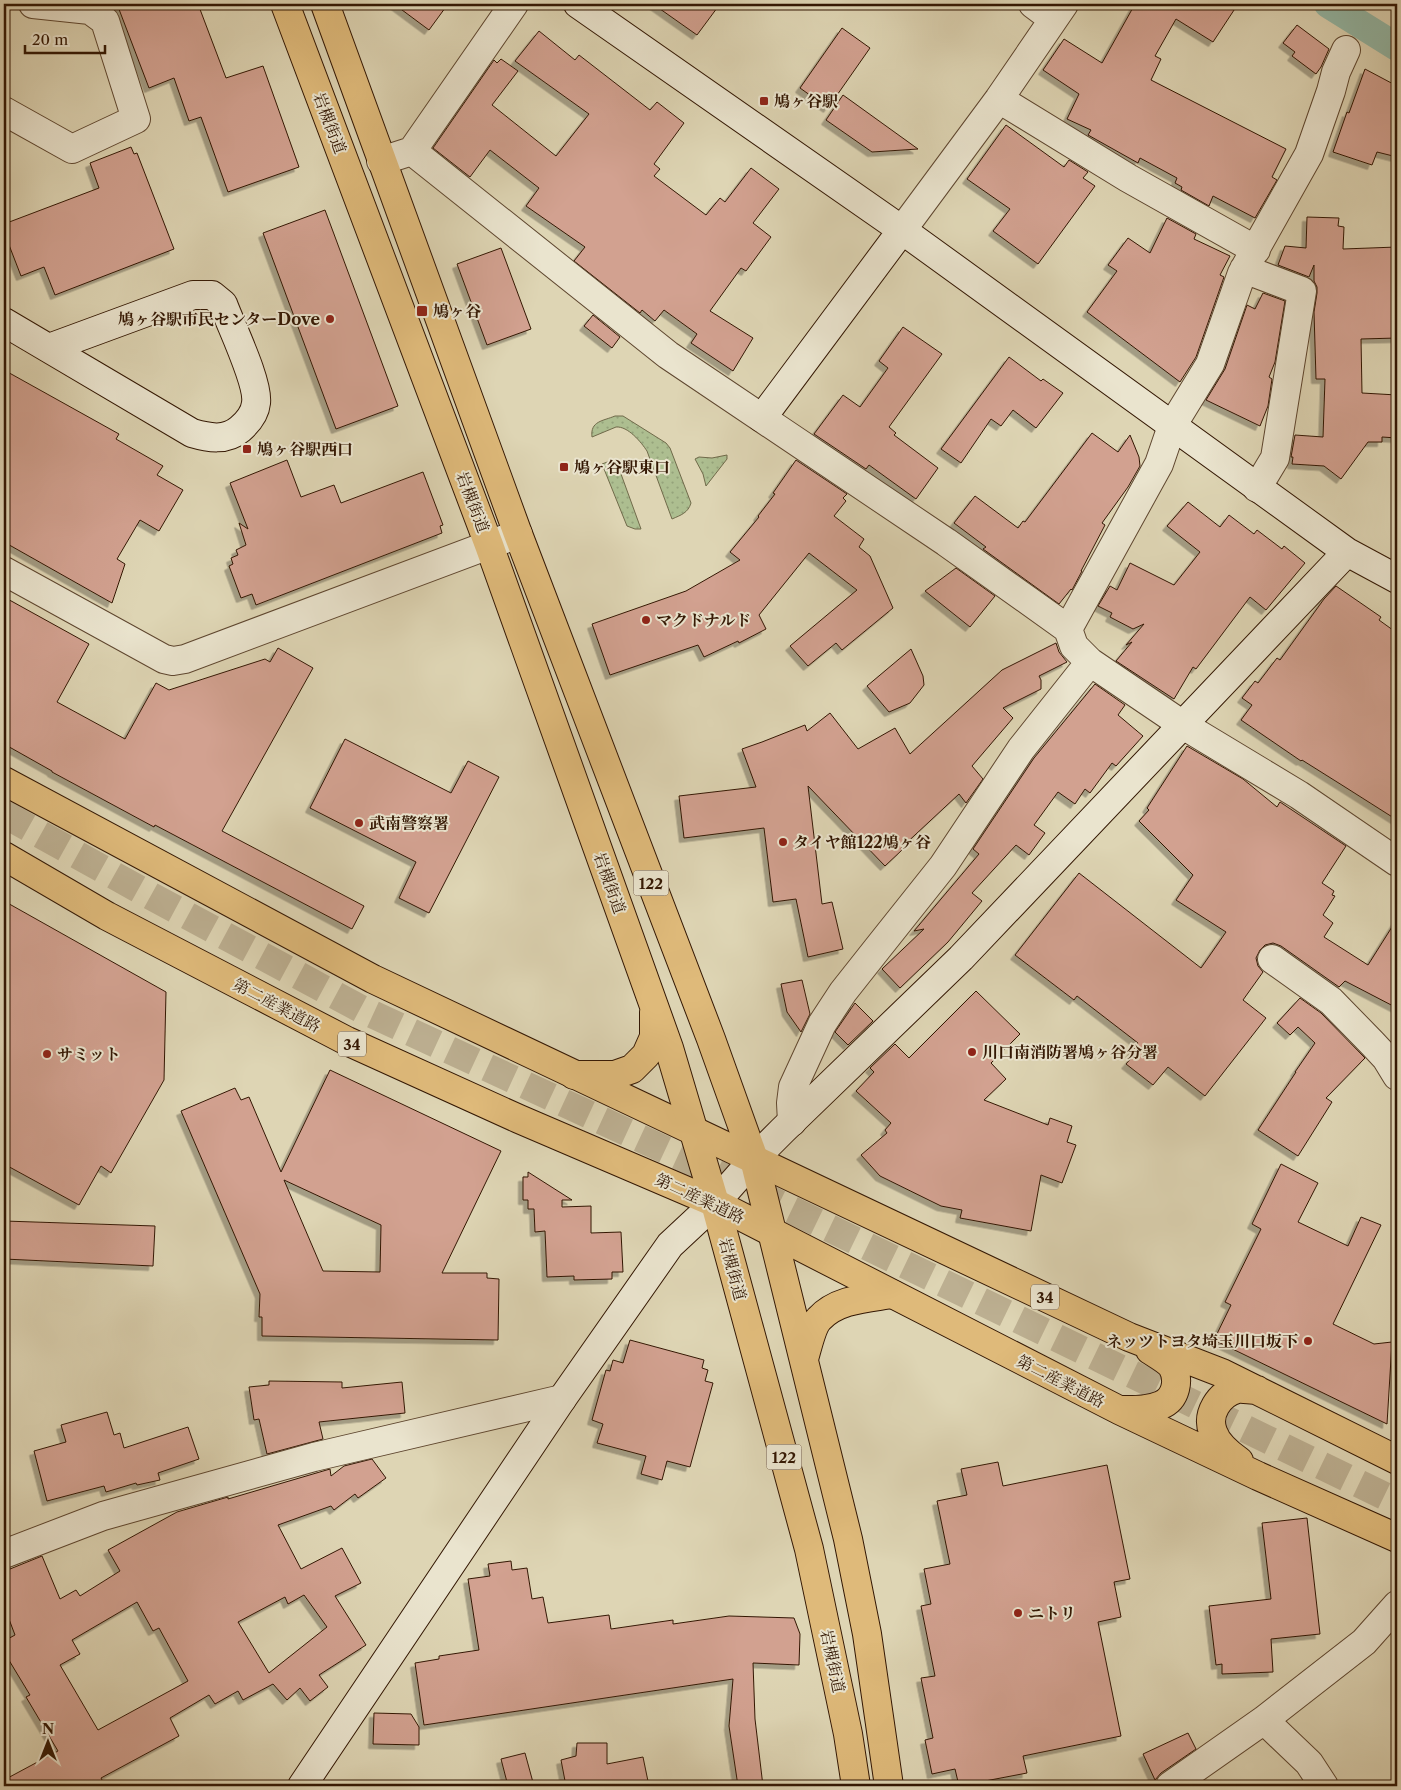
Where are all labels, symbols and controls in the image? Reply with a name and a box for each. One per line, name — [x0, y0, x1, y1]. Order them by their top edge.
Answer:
scale bar — [25, 22, 105, 54]
text: 20 m — [32, 30, 68, 49]
street label: 岩槻街道 — [309, 90, 351, 156]
place label: 鳩ヶ谷駅 — [774, 91, 838, 111]
marker: 鳩ヶ谷駅 — [758, 95, 770, 107]
place label: 鳩ヶ谷 — [433, 301, 481, 321]
marker: 鳩ヶ谷 — [415, 304, 429, 318]
place label: 鳩ヶ谷駅市民センターDove — [118, 309, 320, 329]
marker: 鳩ヶ谷駅市民センターDove — [324, 313, 336, 325]
place label: 鳩ヶ谷駅西口 — [257, 439, 353, 459]
marker: 鳩ヶ谷駅西口 — [241, 443, 253, 455]
place label: 鳩ヶ谷駅東口 — [574, 457, 670, 477]
marker: 鳩ヶ谷駅東口 — [558, 461, 570, 473]
street label: 岩槻街道 — [452, 469, 494, 535]
place label: マクドナルド — [656, 610, 751, 630]
marker: マクドナルド — [640, 614, 652, 626]
place label: 武南警察署 — [369, 813, 449, 833]
marker: 武南警察署 — [353, 817, 365, 829]
place label: タイヤ館122鳩ヶ谷 — [793, 832, 931, 852]
marker: タイヤ館122鳩ヶ谷 — [777, 836, 789, 848]
street label: 岩槻街道 — [590, 850, 630, 916]
road number: 122 — [634, 870, 668, 896]
street label: 第二産業道路 — [230, 974, 324, 1036]
road number: 34 — [338, 1032, 366, 1056]
place label: 川口南消防署鳩ヶ谷分署 — [982, 1042, 1158, 1062]
place label: サミット — [57, 1044, 121, 1064]
marker: 川口南消防署鳩ヶ谷分署 — [966, 1046, 978, 1058]
marker: サミット — [41, 1048, 53, 1060]
street label: 第二産業道路 — [652, 1169, 748, 1227]
street label: 岩槻街道 — [715, 1235, 751, 1303]
road number: 34 — [1031, 1284, 1059, 1310]
place label: ネッツトヨタ埼玉川口坂下 — [1106, 1331, 1298, 1351]
marker: ネッツトヨタ埼玉川口坂下 — [1302, 1335, 1314, 1347]
street label: 第二産業道路 — [1014, 1350, 1108, 1412]
road number: 122 — [766, 1444, 802, 1470]
place label: ニトリ — [1028, 1603, 1076, 1623]
marker: ニトリ — [1012, 1607, 1024, 1619]
street label: 岩槻街道 — [817, 1628, 849, 1694]
north arrow — [22, 1718, 72, 1768]
text: N — [42, 1720, 54, 1738]

